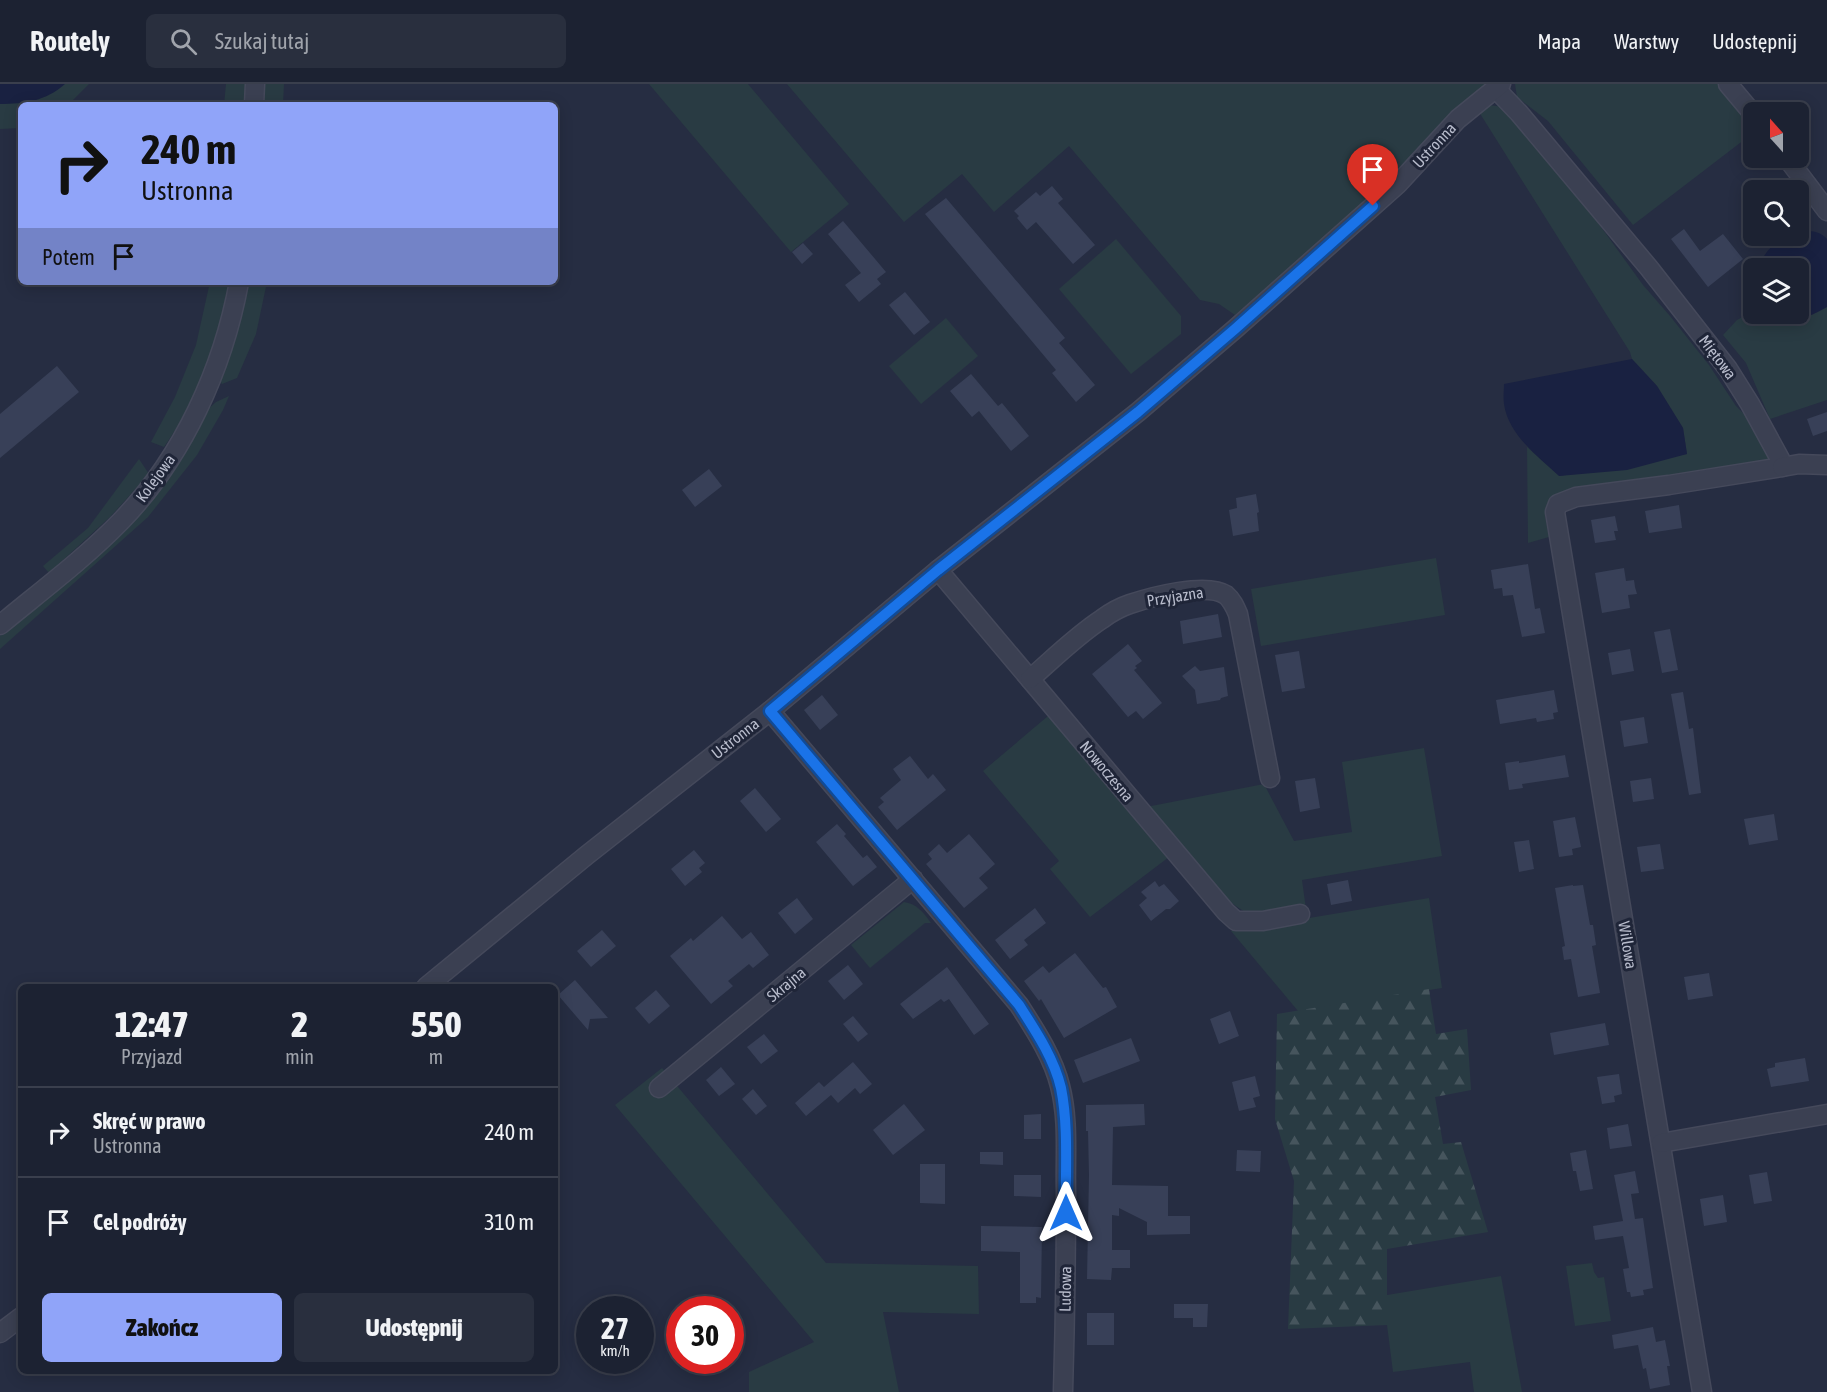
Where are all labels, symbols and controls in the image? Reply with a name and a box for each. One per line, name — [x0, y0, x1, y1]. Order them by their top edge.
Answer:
search box — [146, 14, 566, 68]
text: Routely — [30, 25, 110, 57]
icon: search — [167, 25, 200, 58]
text: Szukaj tutaj — [215, 28, 309, 54]
text: Mapa — [1537, 29, 1581, 53]
text: Warstwy — [1614, 29, 1679, 53]
text: Udostępnij — [1712, 29, 1797, 53]
north arrow — [1743, 102, 1809, 168]
map controls — [1743, 102, 1809, 324]
street label: Ustronna — [1409, 119, 1459, 171]
text: 240 m — [141, 125, 236, 173]
icon: right — [42, 126, 120, 204]
pin — [1347, 144, 1398, 206]
icon: arrive — [1356, 153, 1389, 186]
text: Ustronna — [141, 175, 234, 206]
button: search — [1743, 180, 1809, 246]
icon: arrive — [107, 240, 140, 273]
text: Potem — [42, 244, 95, 270]
button: layers — [1743, 258, 1809, 324]
street label: Miętowa — [1695, 331, 1740, 383]
street label: Kolejowa — [132, 451, 179, 506]
street label: Przyjazna — [1145, 583, 1205, 610]
street label: Ustronna — [708, 714, 762, 762]
street label: Nowoczesna — [1077, 737, 1137, 805]
street label: Willowa — [1615, 920, 1641, 970]
street label: Skrajna — [763, 963, 810, 1006]
text: 12:47 — [115, 1003, 189, 1045]
text: 2 — [291, 1003, 308, 1045]
text: 550 — [411, 1003, 461, 1045]
text: Przyjazd — [121, 1045, 182, 1068]
text: min — [285, 1045, 314, 1068]
text: m — [429, 1045, 443, 1068]
text: Skręć w prawo — [93, 1108, 206, 1134]
icon: right — [42, 1116, 75, 1149]
text: 240 m — [484, 1119, 534, 1145]
text: Ustronna — [93, 1134, 162, 1157]
position arrow — [1034, 1181, 1098, 1245]
icon: arrive — [42, 1206, 75, 1239]
text: Cel podróży — [93, 1209, 187, 1235]
text: 310 m — [484, 1209, 534, 1235]
street label: Ludowa — [1056, 1266, 1074, 1312]
button: Zakończ — [42, 1293, 282, 1362]
button: Udostępnij — [294, 1293, 534, 1362]
speed limit sign: 30 — [666, 1296, 744, 1374]
text: 27 — [601, 1311, 629, 1345]
text: km/h — [600, 1342, 630, 1359]

